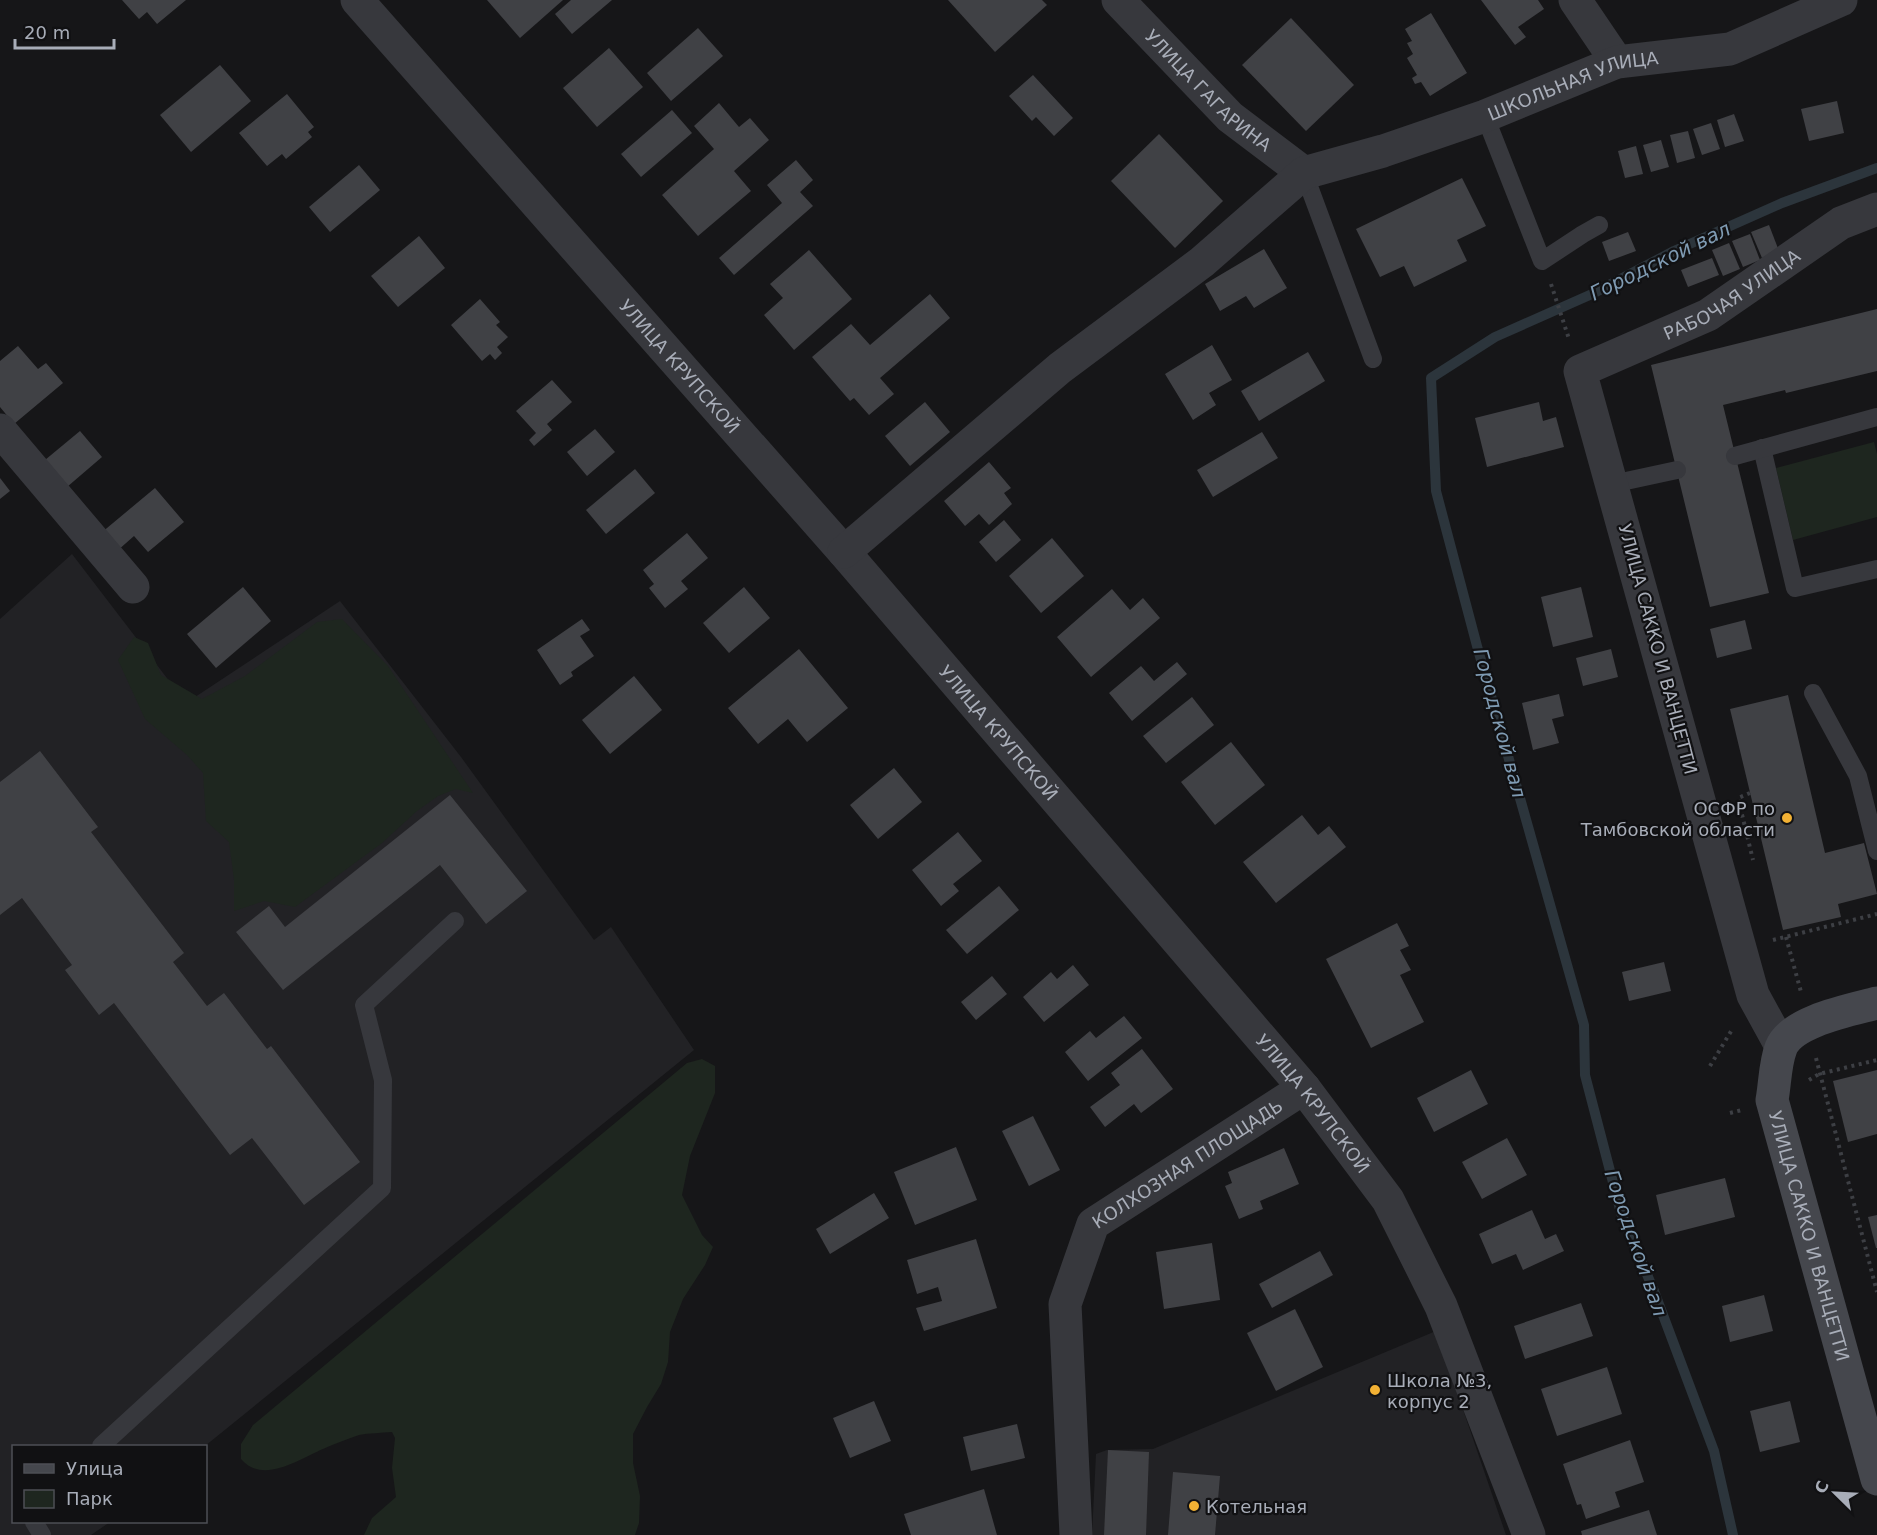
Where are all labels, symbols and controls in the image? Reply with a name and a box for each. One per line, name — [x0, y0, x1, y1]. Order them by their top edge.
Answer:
scale bar — [15, 12, 114, 50]
text: 20 m — [24, 22, 70, 43]
street label: УЛИЦА ГАГАРИНА — [1141, 25, 1276, 156]
street label: ШКОЛЬНАЯ УЛИЦА — [1484, 47, 1660, 124]
water label: Городской вал — [1586, 216, 1734, 305]
street label: РАБОЧАЯ УЛИЦА — [1660, 244, 1804, 344]
street label: УЛИЦА КРУПСКОЙ — [615, 295, 744, 437]
street label: УЛИЦА САККО И ВАНЦЕТТИ — [1614, 521, 1702, 777]
water label: Городской вал — [1469, 646, 1532, 801]
street label: УЛИЦА КРУПСКОЙ — [935, 661, 1063, 804]
place label: ОСФР по Тамбовской области — [1580, 798, 1775, 840]
marker: ОСФР по Тамбовской области — [1780, 811, 1794, 825]
street label: УЛИЦА КРУПСКОЙ — [1252, 1030, 1374, 1177]
street label: КОЛХОЗНАЯ ПЛОЩАДЬ — [1088, 1094, 1286, 1232]
street label: УЛИЦА САККО И ВАНЦЕТТИ — [1765, 1108, 1854, 1363]
water label: Городской вал — [1600, 1166, 1672, 1320]
place label: Школа №3, корпус 2 — [1387, 1370, 1492, 1412]
marker: Школа №3, корпус 2 — [1368, 1383, 1382, 1397]
legend — [12, 1445, 207, 1523]
text: Улица — [66, 1458, 123, 1479]
north arrow — [1805, 1463, 1865, 1523]
text: С — [1811, 1478, 1833, 1496]
text: Парк — [66, 1488, 113, 1509]
place label: Котельная — [1206, 1496, 1307, 1517]
marker: Котельная — [1187, 1499, 1201, 1513]

